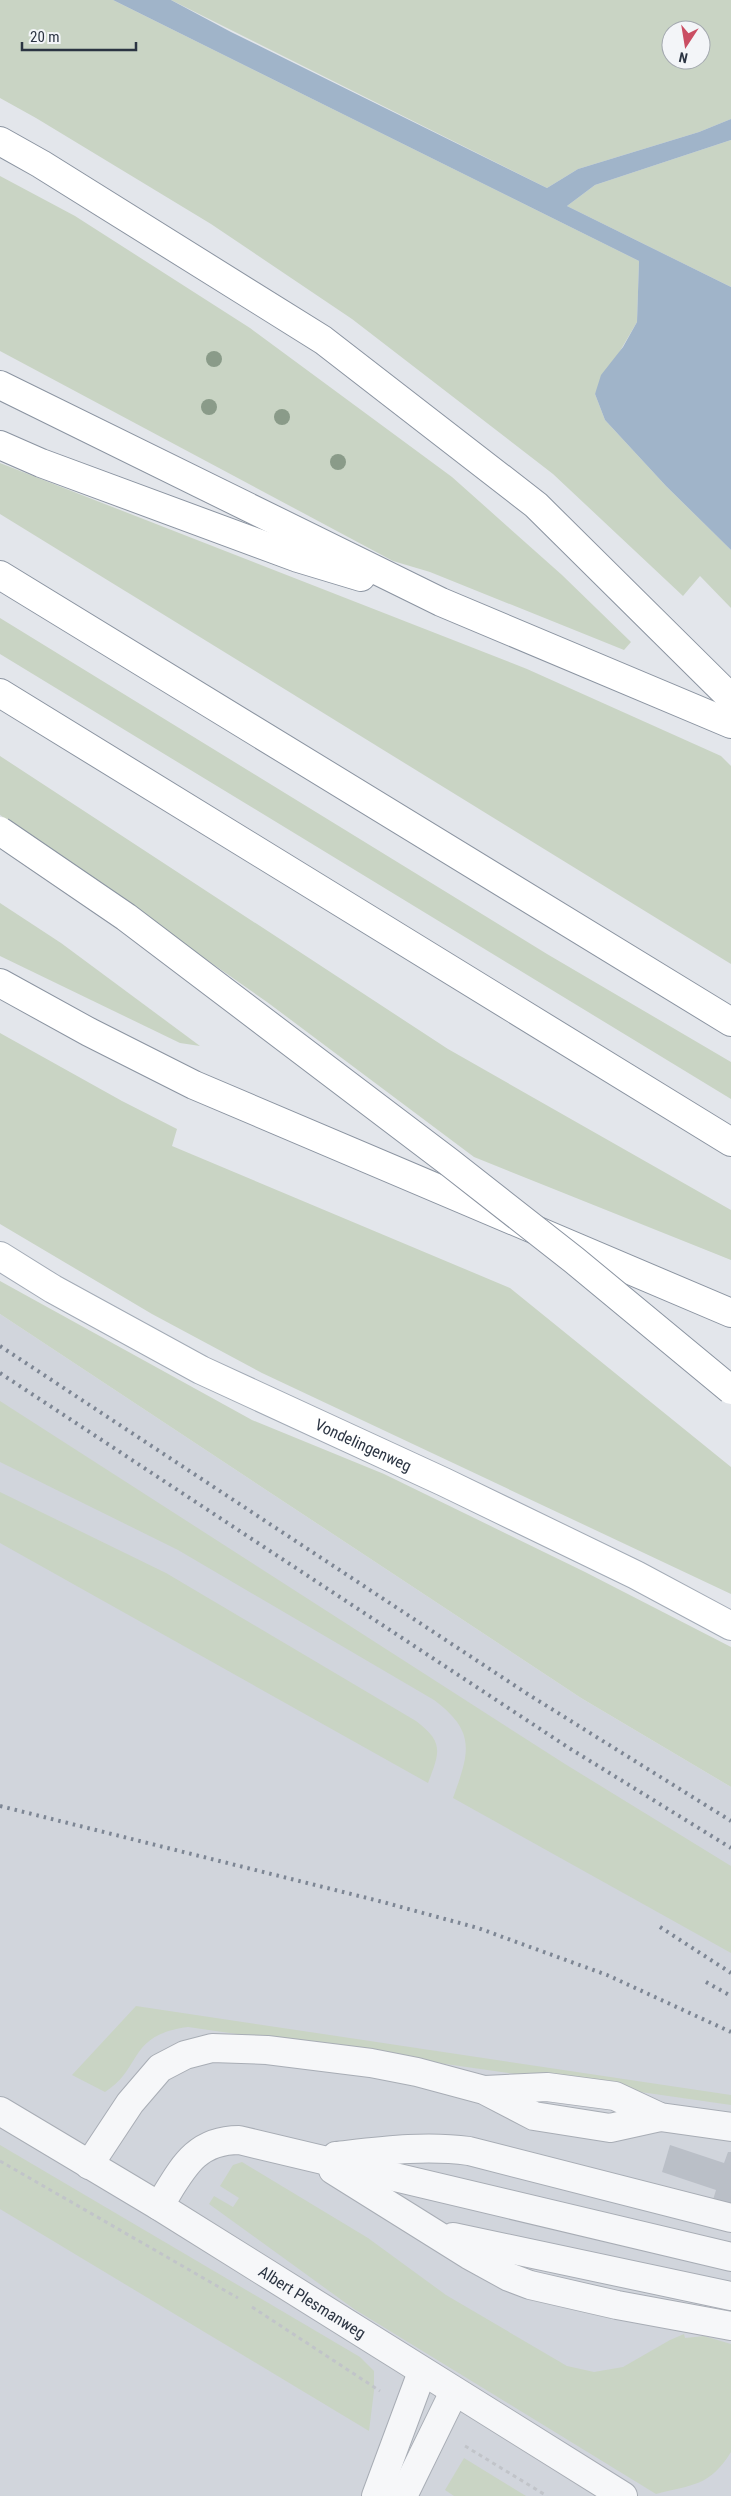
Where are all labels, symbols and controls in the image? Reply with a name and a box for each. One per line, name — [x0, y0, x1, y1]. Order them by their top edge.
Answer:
scale bar — [22, 20, 136, 52]
north arrow — [661, 20, 711, 70]
text: 20 m — [30, 28, 60, 46]
text: N — [677, 49, 689, 66]
street label: Vondelingenweg — [312, 1415, 414, 1476]
street label: Albert Plesmanweg — [255, 2262, 369, 2343]

